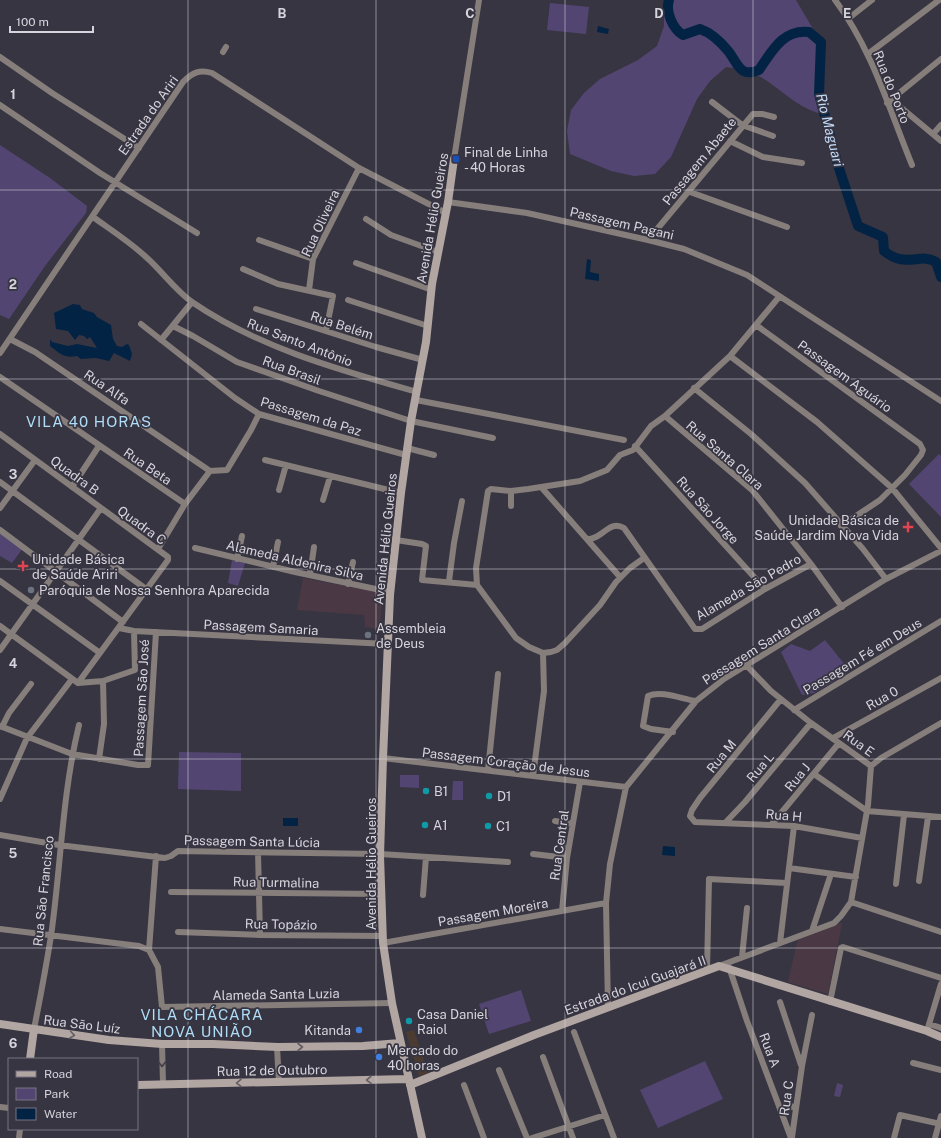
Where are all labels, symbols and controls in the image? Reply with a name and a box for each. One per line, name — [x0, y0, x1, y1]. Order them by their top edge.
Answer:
text: B — [278, 6, 287, 21]
text: C — [465, 6, 475, 21]
text: D — [654, 6, 664, 21]
text: E — [843, 6, 851, 21]
scale bar — [10, 8, 93, 34]
text: 100 m — [16, 15, 49, 29]
street label: Rua do Porto — [870, 49, 913, 126]
street label: Estrada do Ariri — [115, 73, 181, 158]
text: 1 — [10, 87, 16, 102]
water label: Rio Maguari — [813, 92, 847, 169]
street label: Passagem Abaete — [659, 114, 739, 208]
place label: Final de Linha - 40 Horas — [464, 145, 548, 175]
street label: Avenida Hélio Gueiros — [414, 152, 451, 285]
marker: Final de Linha - 40 Horas — [451, 154, 461, 164]
street label: Rua Oliveira — [298, 187, 343, 259]
street label: Passagem Pagani — [568, 204, 675, 243]
text: 2 — [9, 277, 17, 292]
street label: Rua Belém — [309, 308, 375, 343]
street label: Rua Santo Antônio — [245, 315, 355, 369]
street label: Passagem Aguário — [795, 337, 895, 416]
street label: Rua Brasil — [261, 353, 323, 388]
street label: Rua Alfa — [81, 367, 132, 408]
street label: Passagem da Paz — [259, 394, 363, 439]
district label: VILA 40 HORAS — [26, 413, 152, 430]
street label: Rua Santa Clara — [683, 418, 766, 493]
street label: Rua Beta — [121, 445, 175, 488]
street label: Quadra B — [48, 453, 102, 498]
text: 3 — [9, 467, 18, 482]
street label: Avenida Hélio Gueiros — [371, 472, 400, 606]
street label: Rua São Jorge — [673, 474, 742, 547]
street label: Quadra C — [114, 503, 169, 548]
place label: Unidade Básica de Saúde Jardim Nova Vida — [754, 513, 899, 543]
marker: Unidade Básica de Saúde Jardim Nova Vida — [902, 521, 914, 533]
street label: Alameda Aldenira Silva — [225, 537, 365, 584]
street label: Alameda São Pedro — [693, 551, 804, 624]
place label: Unidade Básica de Saúde Ariri — [32, 552, 125, 582]
marker: Unidade Básica de Saúde Ariri — [17, 560, 29, 572]
place label: Paróquia de Nossa Senhora Aparecida — [39, 583, 269, 598]
marker: Paróquia de Nossa Senhora Aparecida — [26, 585, 36, 595]
street label: Passagem Santa Clara — [700, 603, 823, 688]
street label: Passagem Fé em Deus — [800, 615, 924, 698]
street label: Passagem Samaria — [203, 617, 319, 638]
place label: Assembleia de Deus — [376, 621, 446, 651]
marker: Assembleia de Deus — [363, 630, 373, 640]
street label: Passagem São José — [131, 639, 152, 757]
text: 4 — [9, 656, 18, 671]
street label: Rua 0 — [863, 683, 901, 713]
street label: Rua E — [840, 727, 877, 760]
street label: Rua M — [704, 737, 739, 776]
street label: Passagem Coração de Jesus — [421, 745, 591, 780]
street label: Rua L — [744, 749, 777, 785]
street label: Rua J — [782, 760, 813, 794]
place label: B1 — [434, 784, 448, 799]
marker: B1 — [421, 786, 431, 796]
place label: D1 — [497, 789, 511, 804]
marker: D1 — [484, 791, 494, 801]
street label: Avenida Hélio Gueiros — [364, 798, 379, 930]
street label: Rua H — [765, 806, 803, 825]
street label: Rua Central — [547, 809, 572, 881]
place label: A1 — [433, 818, 448, 833]
place label: C1 — [496, 819, 510, 834]
marker: A1 — [420, 820, 430, 830]
marker: C1 — [483, 821, 493, 831]
street label: Passagem Santa Lúcia — [184, 833, 320, 850]
street label: Rua São Francisco — [30, 835, 57, 947]
text: 5 — [9, 846, 18, 861]
street label: Rua Turmalina — [233, 874, 319, 891]
street label: Passagem Moreira — [437, 895, 549, 930]
street label: Rua Topázio — [245, 916, 317, 933]
street label: Estrada do Icui Guajará II — [562, 953, 708, 1018]
street label: Alameda Santa Luzia — [212, 986, 340, 1003]
district label: VILA CHÁCARA NOVA UNIÃO — [140, 1006, 264, 1040]
place label: Casa Daniel Raiol — [417, 1007, 488, 1037]
street label: Rua São Luíz — [43, 1012, 121, 1037]
marker: Casa Daniel Raiol — [404, 1016, 414, 1026]
place label: Kitanda — [304, 1023, 351, 1038]
marker: Kitanda — [354, 1025, 364, 1035]
one-way arrow — [69, 1030, 75, 1039]
street label: Rua A — [756, 1031, 783, 1070]
text: 6 — [9, 1036, 18, 1051]
one-way arrow — [297, 1043, 303, 1051]
place label: Mercado do 40 horas — [387, 1043, 458, 1073]
marker: Mercado do 40 horas — [374, 1052, 384, 1062]
legend — [8, 1058, 138, 1130]
one-way arrow — [158, 1061, 167, 1067]
street label: Rua 12 de Outubro — [217, 1062, 327, 1079]
text: Road — [44, 1067, 72, 1081]
one-way arrow — [366, 1076, 372, 1084]
one-way arrow — [236, 1079, 242, 1087]
street label: Rua C — [777, 1079, 796, 1117]
text: Park — [44, 1087, 70, 1101]
text: Water — [44, 1107, 78, 1121]

